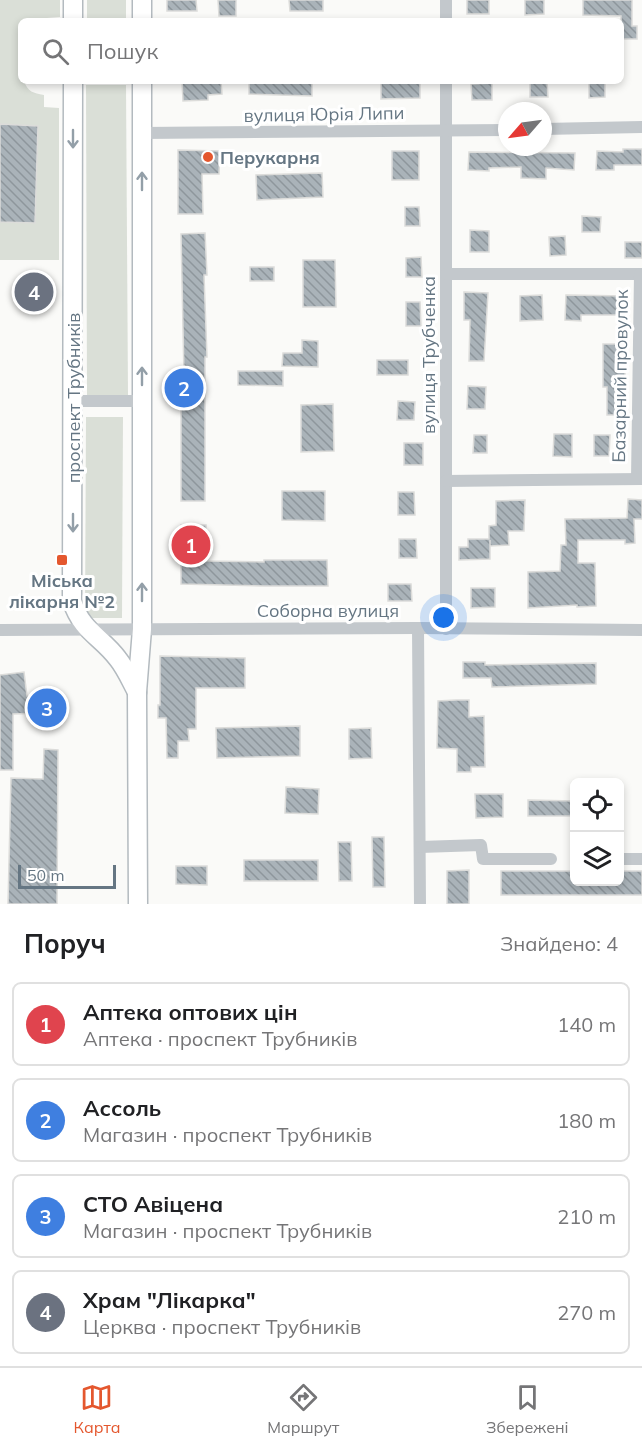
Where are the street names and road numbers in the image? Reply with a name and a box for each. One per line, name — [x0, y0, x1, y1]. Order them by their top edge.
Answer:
street label: вулиця Юрія Липи — [243, 101, 405, 127]
street label: вулиця Трубченка — [417, 276, 440, 434]
street label: Базарний провулок — [607, 289, 633, 463]
street label: проспект Трубників — [62, 313, 85, 483]
street label: Соборна вулиця — [257, 599, 399, 622]

